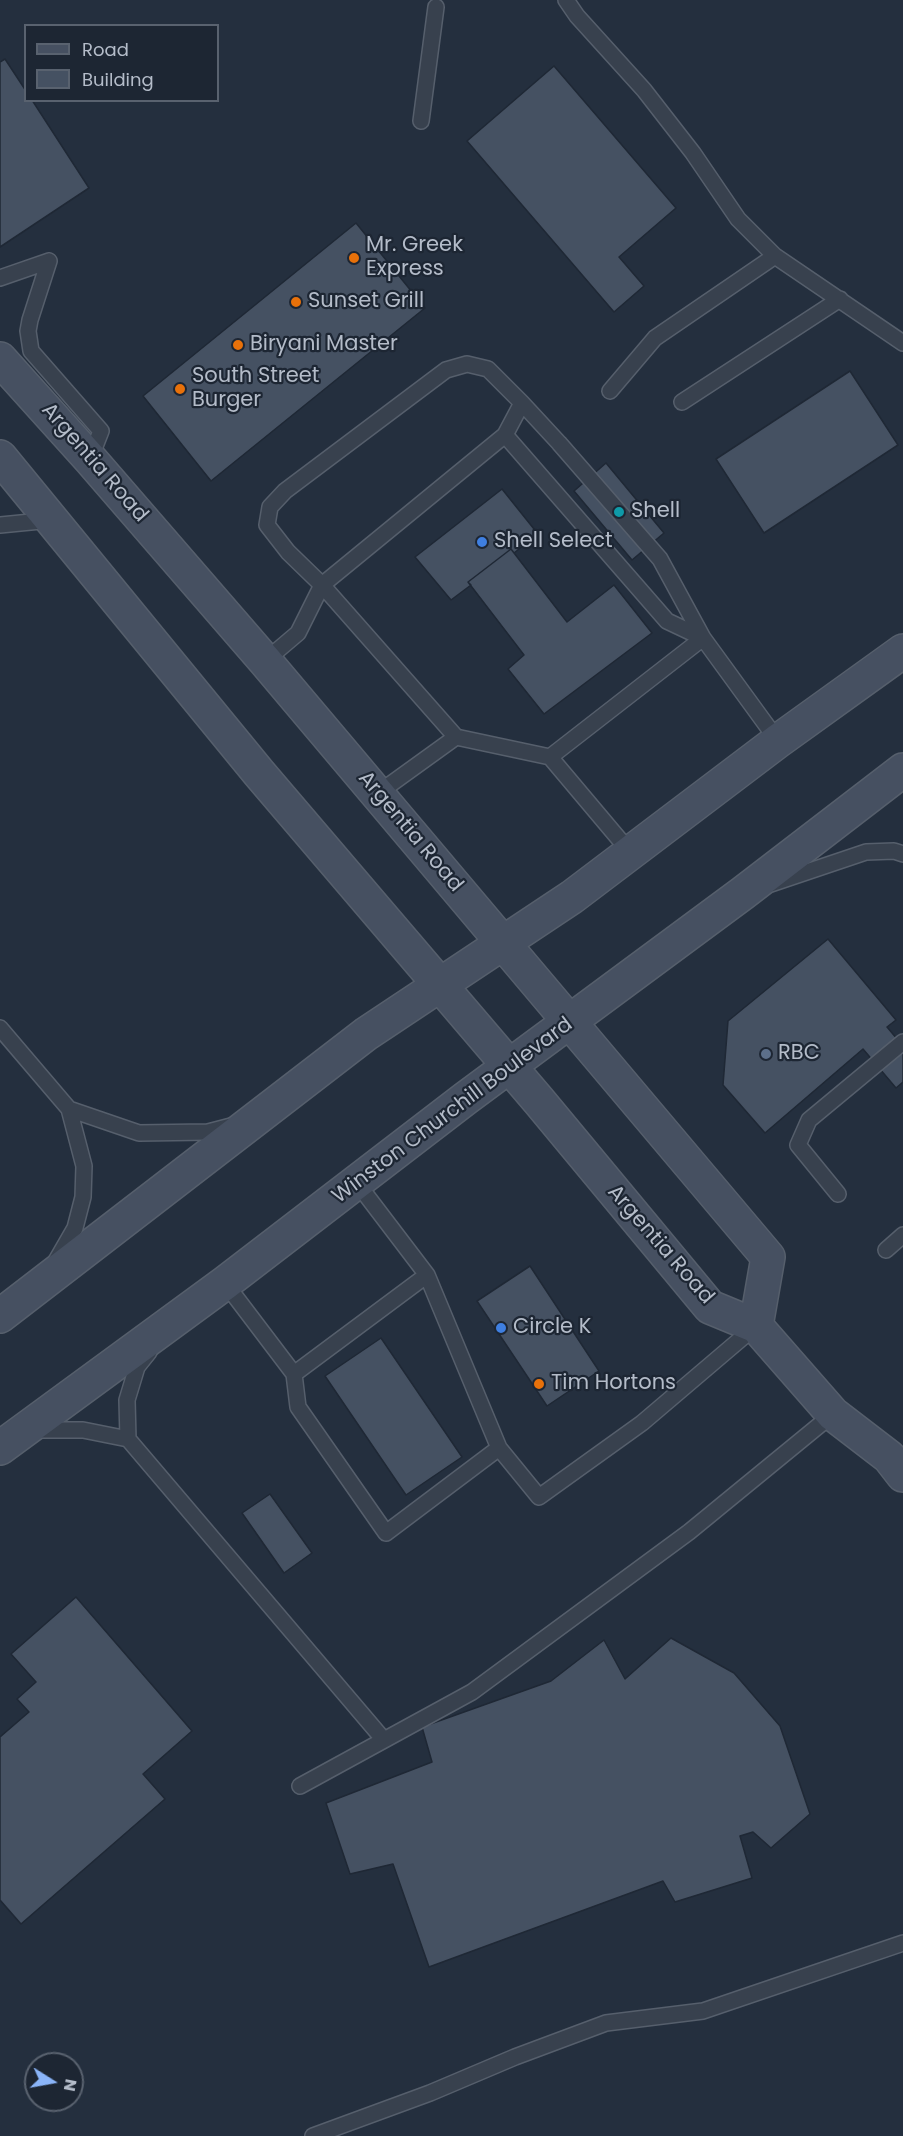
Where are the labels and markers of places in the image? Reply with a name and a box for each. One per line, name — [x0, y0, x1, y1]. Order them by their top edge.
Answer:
place label: Mr. Greek Express — [366, 233, 463, 283]
marker: Mr. Greek Express — [347, 251, 361, 265]
place label: Sunset Grill — [308, 289, 424, 315]
marker: Sunset Grill — [289, 295, 303, 309]
place label: Biryani Master — [250, 332, 398, 358]
marker: Biryani Master — [231, 338, 245, 352]
place label: South Street Burger — [192, 364, 319, 414]
marker: South Street Burger — [173, 382, 187, 396]
place label: Shell — [631, 499, 680, 525]
marker: Shell — [612, 505, 626, 519]
place label: Shell Select — [494, 529, 613, 555]
marker: Shell Select — [475, 535, 489, 549]
place label: RBC — [778, 1041, 820, 1067]
marker: RBC — [759, 1047, 773, 1061]
place label: Circle K — [513, 1315, 591, 1341]
marker: Circle K — [494, 1321, 508, 1335]
place label: Tim Hortons — [551, 1371, 676, 1397]
marker: Tim Hortons — [532, 1377, 546, 1391]

